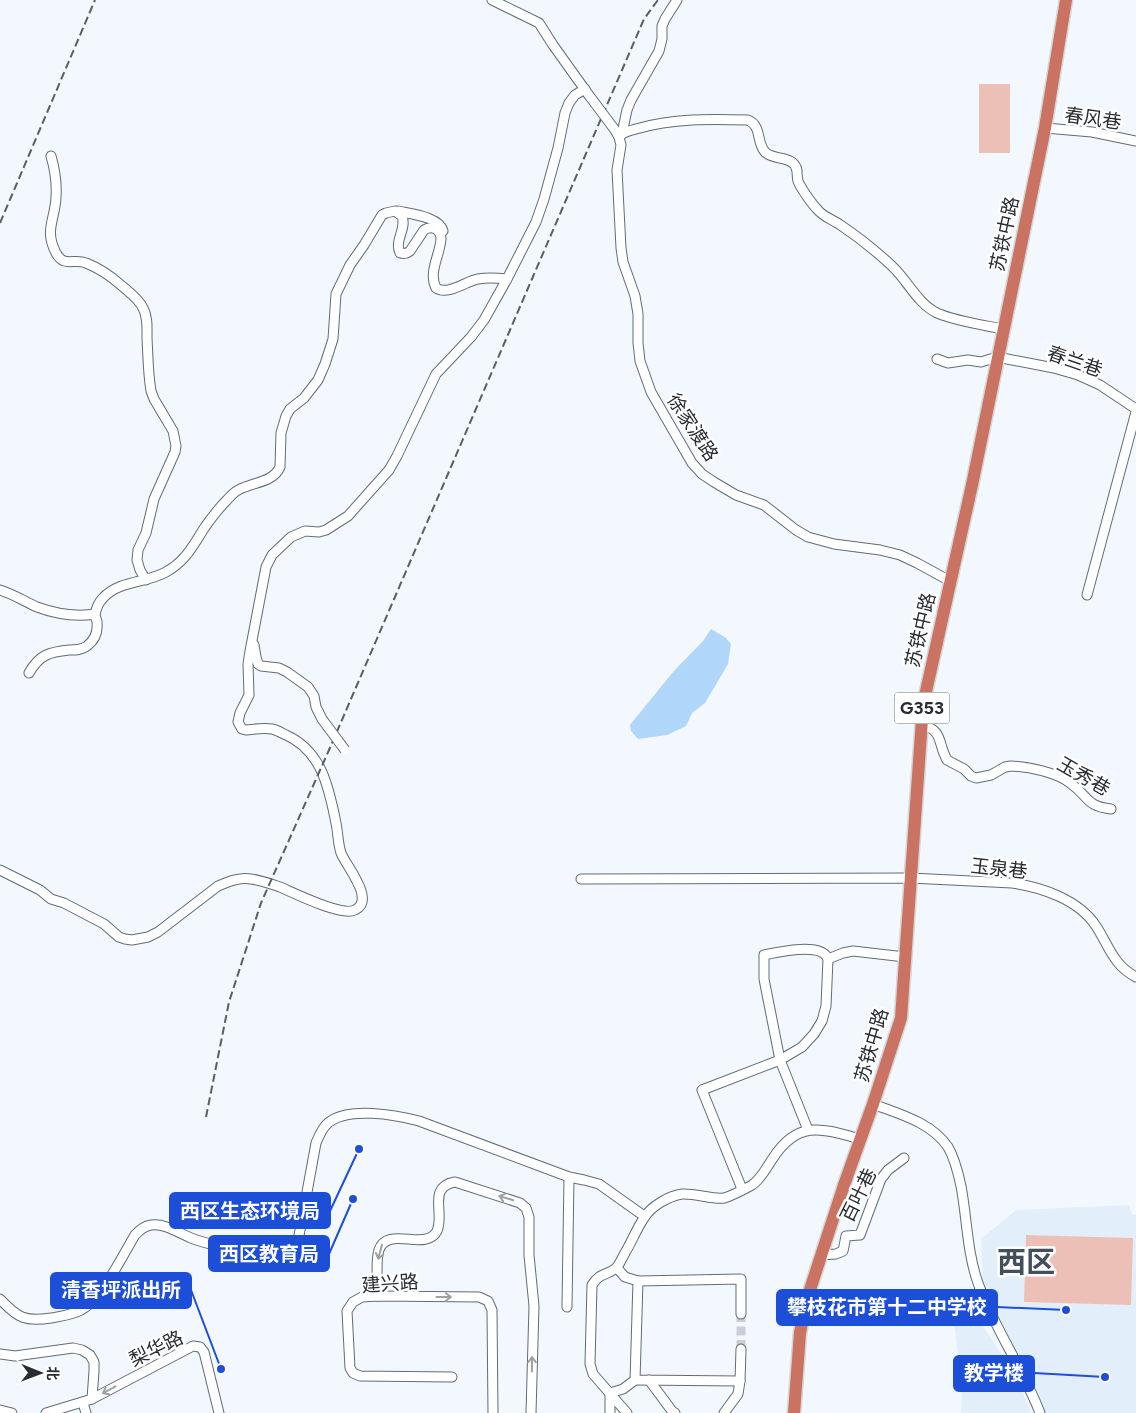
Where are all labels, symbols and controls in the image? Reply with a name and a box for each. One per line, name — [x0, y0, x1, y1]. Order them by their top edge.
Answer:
street label: 春风巷 — [1063, 103, 1123, 134]
street label: 苏铁中路 — [985, 195, 1024, 274]
street label: 春兰巷 — [1044, 341, 1106, 382]
street label: 徐家渡路 — [662, 389, 723, 465]
street label: 苏铁中路 — [901, 590, 940, 670]
road number: G353 — [894, 692, 950, 724]
street label: 玉秀巷 — [1053, 752, 1114, 801]
street label: 玉泉巷 — [969, 854, 1029, 883]
street label: 苏铁中路 — [850, 1005, 893, 1085]
street label: 百叶巷 — [836, 1165, 881, 1226]
callout: 西区生态环境局 — [170, 1193, 330, 1228]
one-way arrow — [498, 1193, 514, 1203]
text: 西区生态环境局 — [180, 1199, 320, 1223]
callout: 西区教育局 — [209, 1236, 329, 1271]
text: 西区教育局 — [219, 1242, 319, 1266]
one-way arrow — [374, 1244, 384, 1260]
district label: 西区 — [997, 1244, 1055, 1279]
street label: 建兴路 — [361, 1270, 419, 1297]
callout: 清香坪派出所 — [51, 1273, 191, 1308]
text: 清香坪派出所 — [61, 1278, 181, 1302]
callout: 攀枝花市第十二中学校 — [777, 1290, 997, 1325]
one-way arrow — [436, 1292, 452, 1302]
text: 攀枝花市第十二中学校 — [787, 1295, 987, 1319]
street label: 梨华路 — [126, 1326, 187, 1371]
north arrow — [15, 1348, 65, 1398]
callout: 教学楼 — [954, 1356, 1034, 1391]
one-way arrow — [527, 1357, 537, 1373]
text: 教学楼 — [964, 1361, 1024, 1385]
text: 北 — [44, 1366, 61, 1380]
one-way arrow — [102, 1385, 117, 1395]

